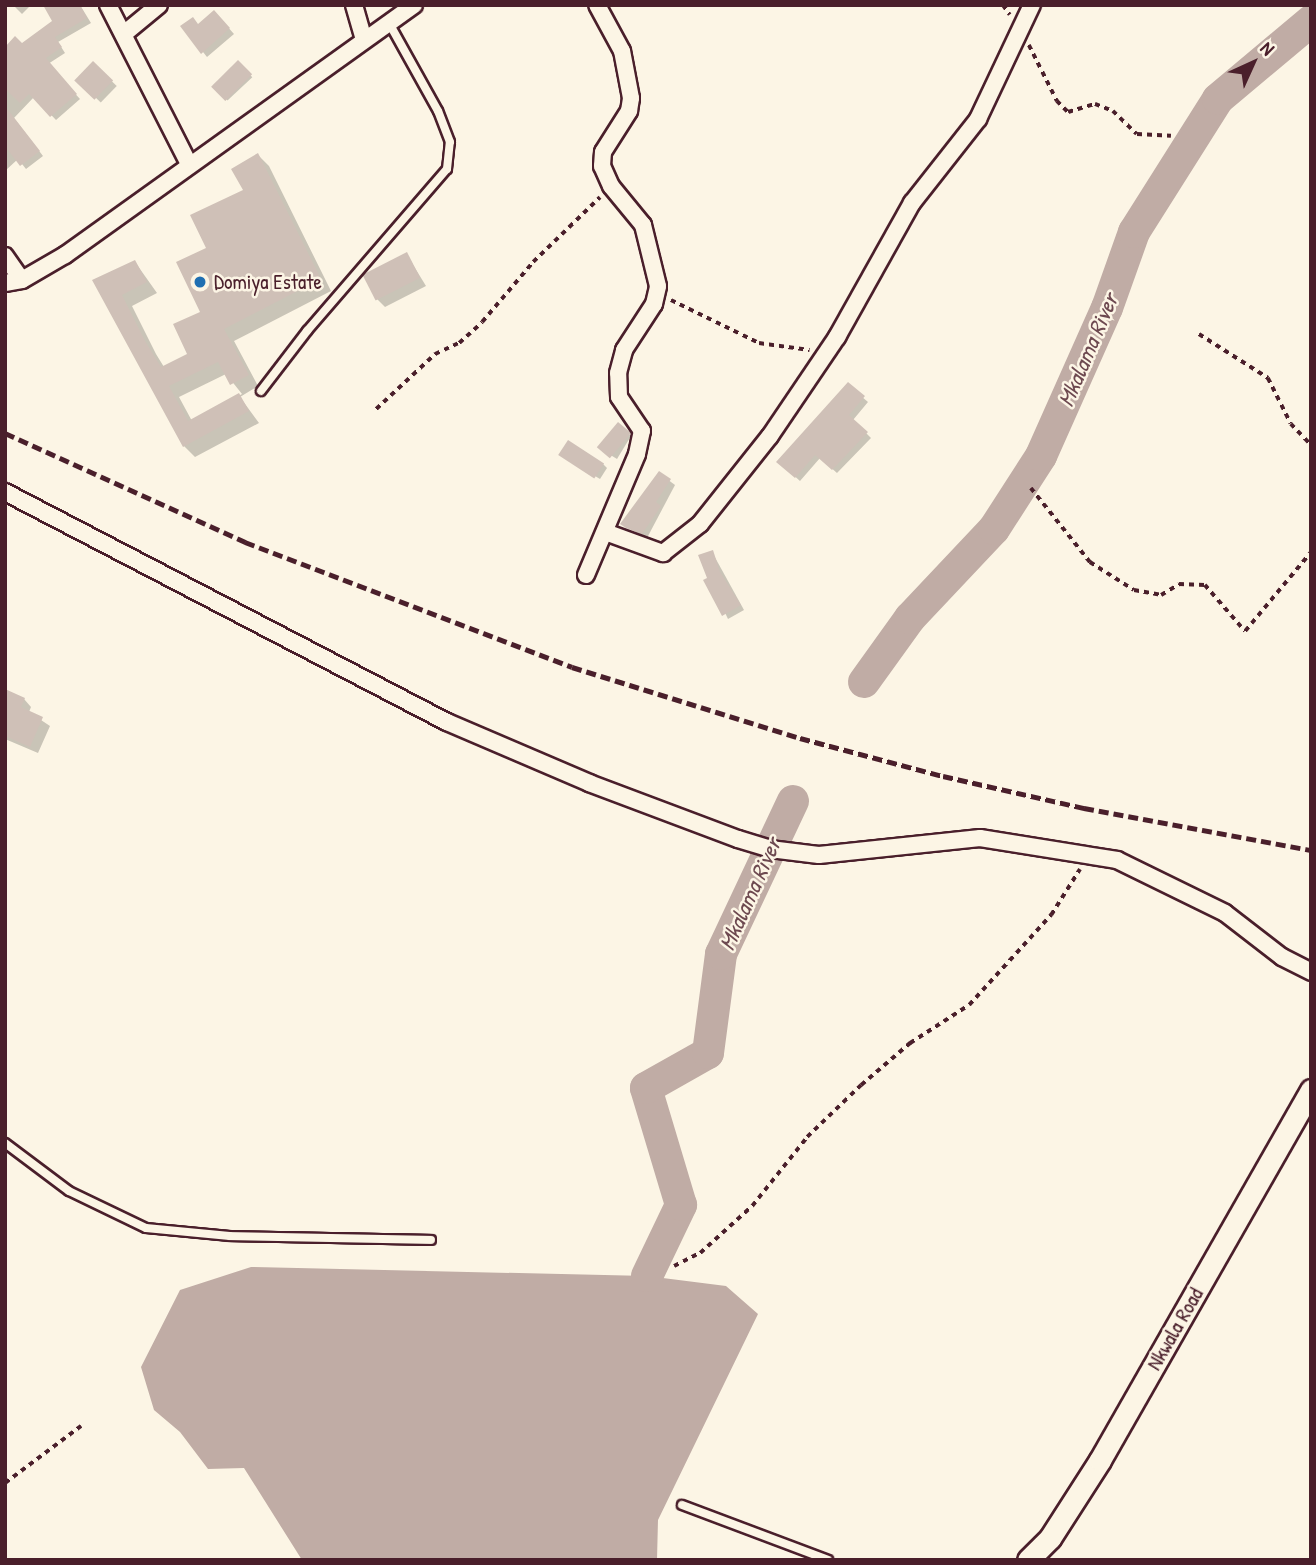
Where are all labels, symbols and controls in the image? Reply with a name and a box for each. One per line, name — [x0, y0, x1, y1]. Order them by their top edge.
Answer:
north arrow — [1218, 28, 1288, 98]
text: N — [1255, 35, 1281, 61]
place label: Domiya Estate — [214, 269, 322, 295]
marker: Domiya Estate — [192, 274, 208, 290]
water label: Mkalama River — [1052, 289, 1124, 411]
water label: Mkalama River — [713, 834, 787, 954]
street label: Nkwala Road — [1141, 1283, 1209, 1375]

